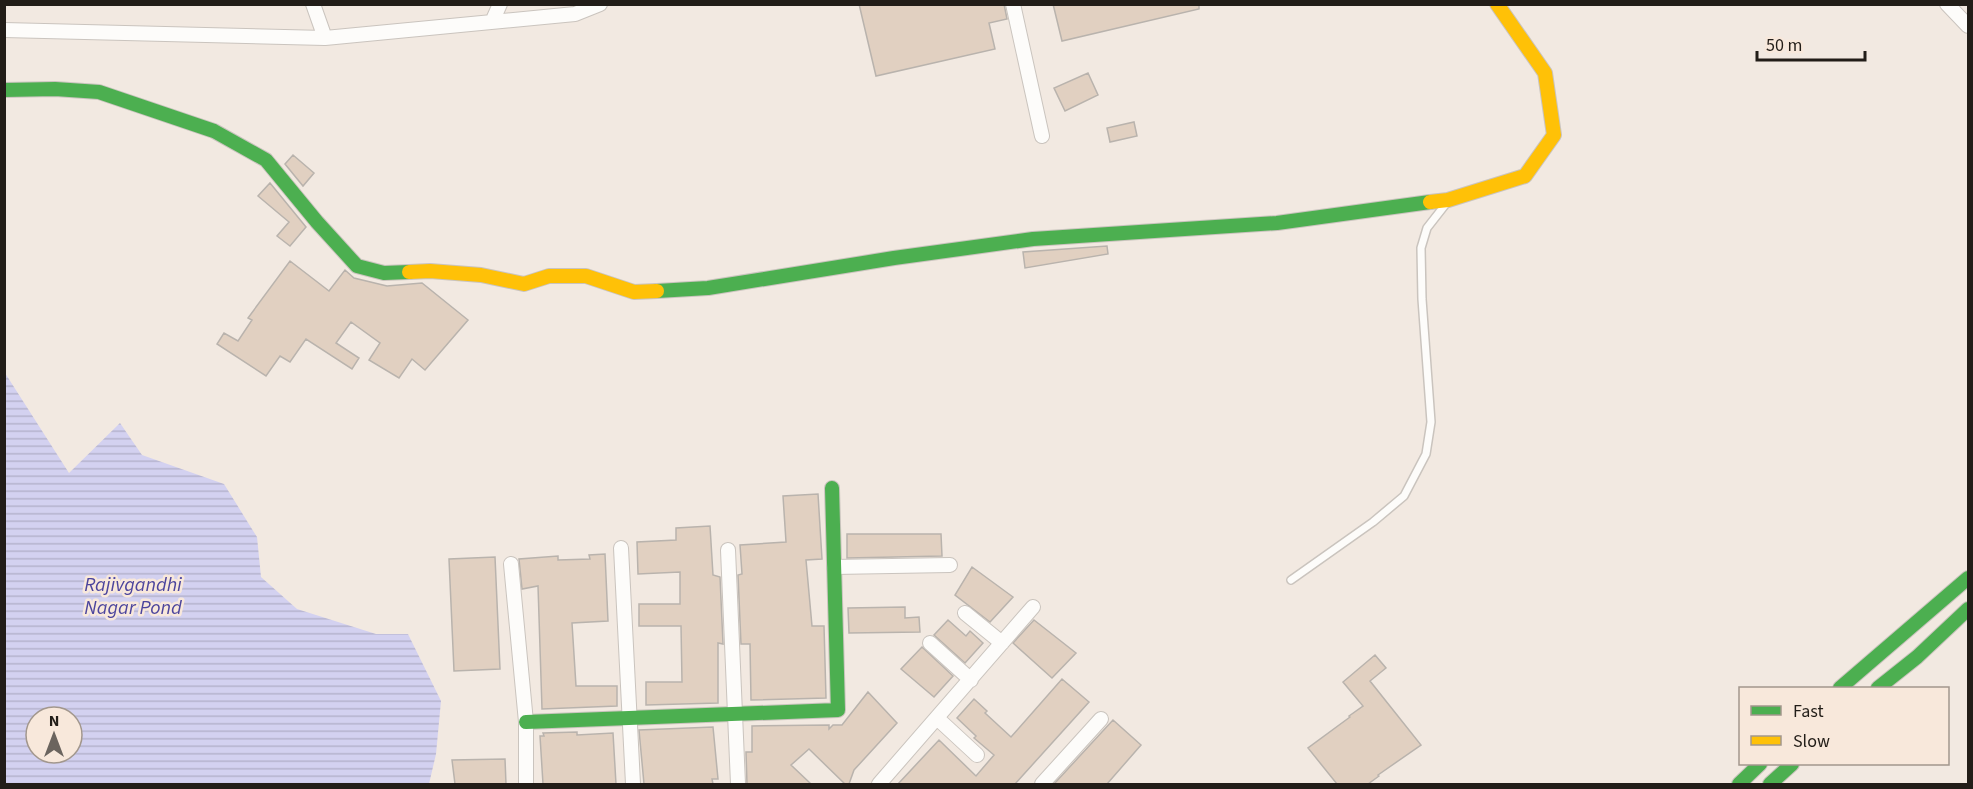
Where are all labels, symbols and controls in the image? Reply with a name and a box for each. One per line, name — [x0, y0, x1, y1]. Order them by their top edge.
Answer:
scale bar — [1757, 24, 1865, 62]
text: 50 m — [1766, 33, 1802, 58]
water label: Rajivgandhi Nagar Pond — [84, 571, 183, 622]
legend — [1739, 687, 1949, 765]
text: Fast — [1793, 699, 1824, 724]
north arrow — [24, 705, 84, 765]
text: N — [49, 710, 59, 732]
text: Slow — [1793, 729, 1830, 754]

